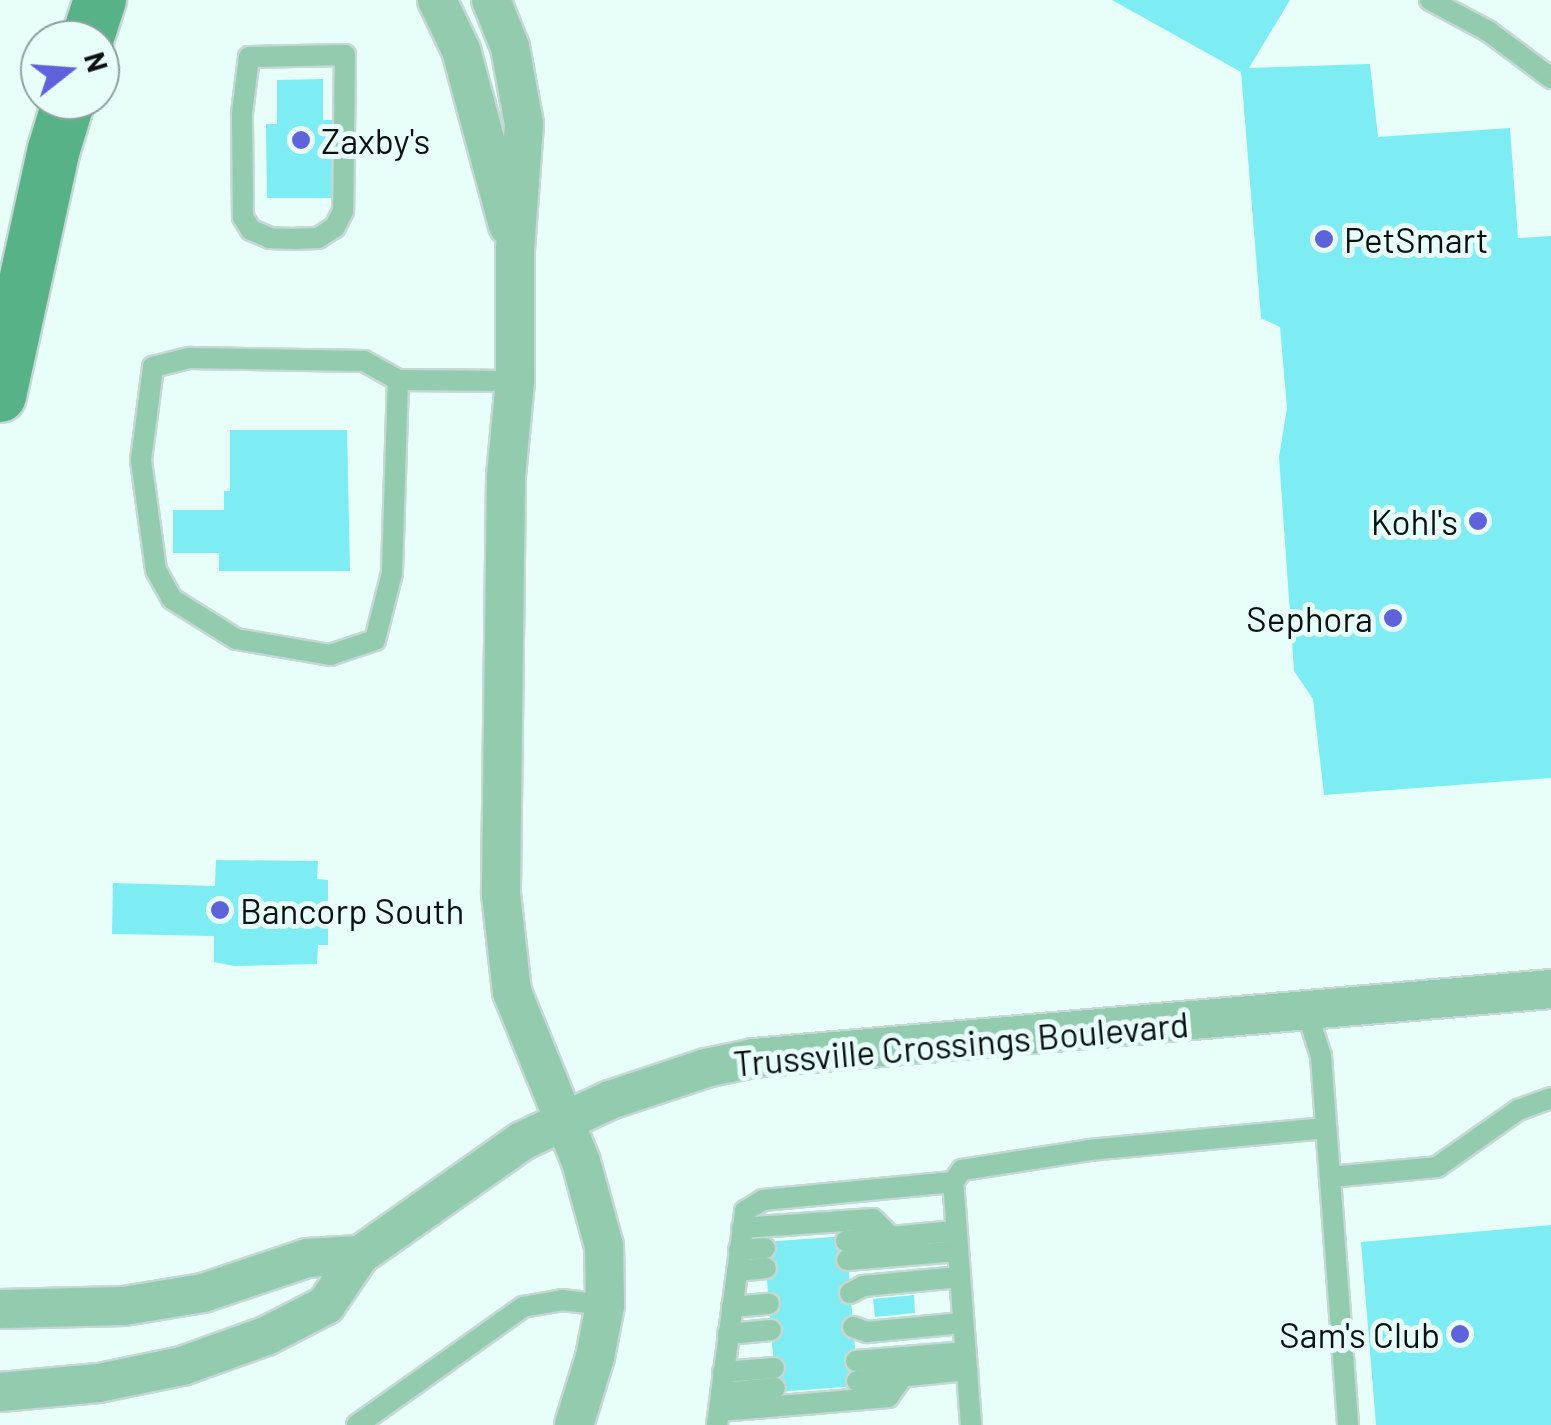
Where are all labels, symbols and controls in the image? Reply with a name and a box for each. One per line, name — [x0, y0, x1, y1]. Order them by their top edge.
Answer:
north arrow — [20, 20, 120, 120]
text: N — [78, 48, 116, 76]
place label: Zaxby's — [321, 119, 430, 161]
marker: Zaxby's — [290, 129, 312, 151]
place label: PetSmart — [1344, 218, 1488, 260]
marker: PetSmart — [1313, 228, 1335, 250]
place label: Kohl's — [1371, 500, 1458, 542]
marker: Kohl's — [1467, 510, 1489, 532]
place label: Sephora — [1246, 597, 1373, 639]
marker: Sephora — [1382, 607, 1404, 629]
place label: Bancorp South — [240, 889, 464, 931]
marker: Bancorp South — [209, 899, 231, 921]
street label: Trussville Crossings Boulevard — [732, 1002, 1190, 1084]
place label: Sam's Club — [1279, 1313, 1440, 1355]
marker: Sam's Club — [1449, 1323, 1471, 1345]

